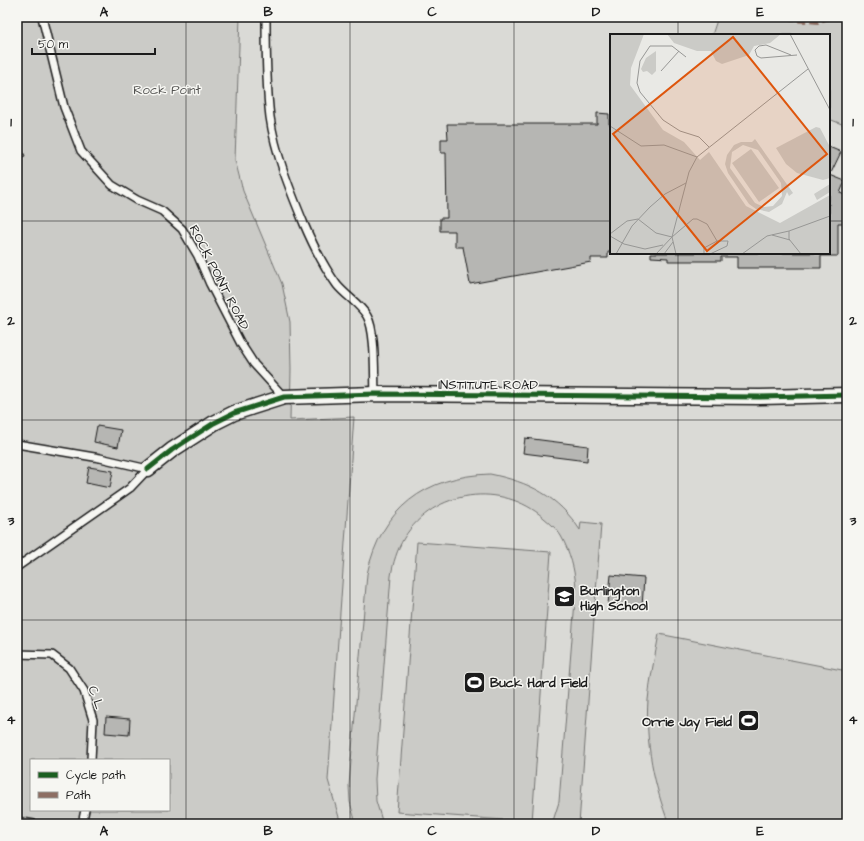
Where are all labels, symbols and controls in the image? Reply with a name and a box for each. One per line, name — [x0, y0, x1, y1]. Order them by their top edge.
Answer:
text: A — [100, 3, 109, 21]
text: B — [263, 3, 273, 21]
text: C — [427, 3, 437, 21]
text: D — [592, 3, 601, 21]
text: E — [756, 3, 764, 21]
scale bar — [32, 30, 155, 56]
inset map — [610, 34, 830, 254]
text: 50 m — [38, 36, 69, 53]
park label: Rock Point — [133, 81, 201, 99]
text: 1 — [10, 113, 12, 131]
text: 1 — [852, 113, 854, 131]
street label: ROCK POINT ROAD — [185, 222, 254, 333]
text: 2 — [6, 312, 15, 330]
text: 2 — [848, 312, 857, 330]
street label: INSTITUTE ROAD — [438, 376, 538, 394]
text: 3 — [7, 512, 15, 530]
text: 3 — [849, 512, 857, 530]
place label: Burlington High School — [580, 582, 648, 617]
school or university icon: Burlington High School — [552, 584, 578, 610]
sports icon: Buck Hard Field — [461, 669, 487, 695]
place label: Buck Hard Field — [490, 674, 588, 692]
street label: C L — [84, 683, 109, 711]
sports icon: Orrie Jay Field — [735, 708, 761, 734]
text: 4 — [7, 711, 16, 729]
text: 4 — [849, 711, 858, 729]
place label: Orrie Jay Field — [642, 713, 732, 732]
legend — [30, 759, 170, 811]
text: Cycle path — [66, 767, 125, 785]
text: Path — [66, 787, 91, 804]
text: A — [100, 822, 109, 840]
text: B — [263, 822, 273, 840]
text: C — [427, 822, 437, 840]
text: D — [592, 822, 601, 840]
text: E — [756, 822, 764, 840]

